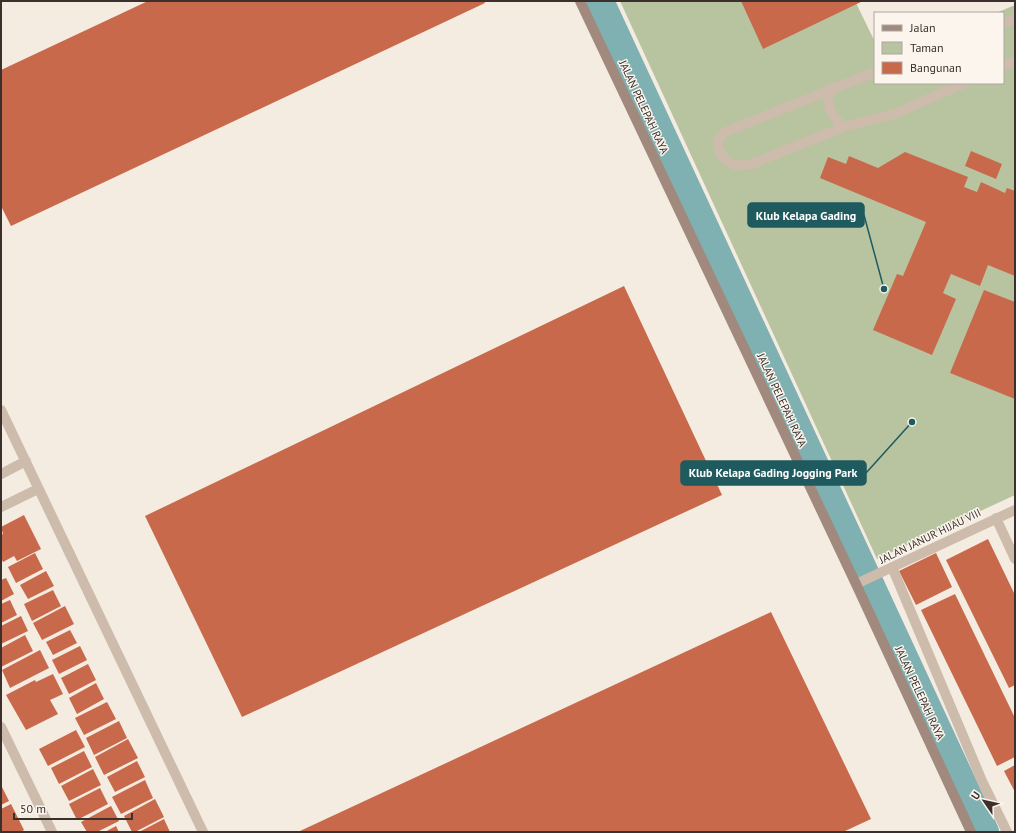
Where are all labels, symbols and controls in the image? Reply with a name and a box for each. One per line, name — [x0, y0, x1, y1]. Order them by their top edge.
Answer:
legend — [874, 12, 1004, 84]
text: Jalan — [909, 20, 935, 35]
text: Taman — [910, 40, 944, 55]
street label: JALAN PELEPAH RAYA — [616, 57, 672, 157]
text: Bangunan — [910, 60, 962, 75]
callout: Klub Kelapa Gading — [748, 203, 864, 227]
text: Klub Kelapa Gading — [756, 208, 856, 223]
street label: JALAN PELEPAH RAYA — [754, 350, 810, 450]
callout: Klub Kelapa Gading Jogging Park — [681, 461, 866, 485]
text: Klub Kelapa Gading Jogging Park — [689, 465, 857, 480]
street label: JALAN JANUR HIJAU VIII — [876, 505, 983, 567]
street label: JALAN PELEPAH RAYA — [892, 643, 948, 743]
north arrow — [964, 781, 1004, 821]
text: U — [968, 789, 983, 802]
scale bar — [14, 795, 132, 821]
text: 50 m — [20, 801, 46, 816]

